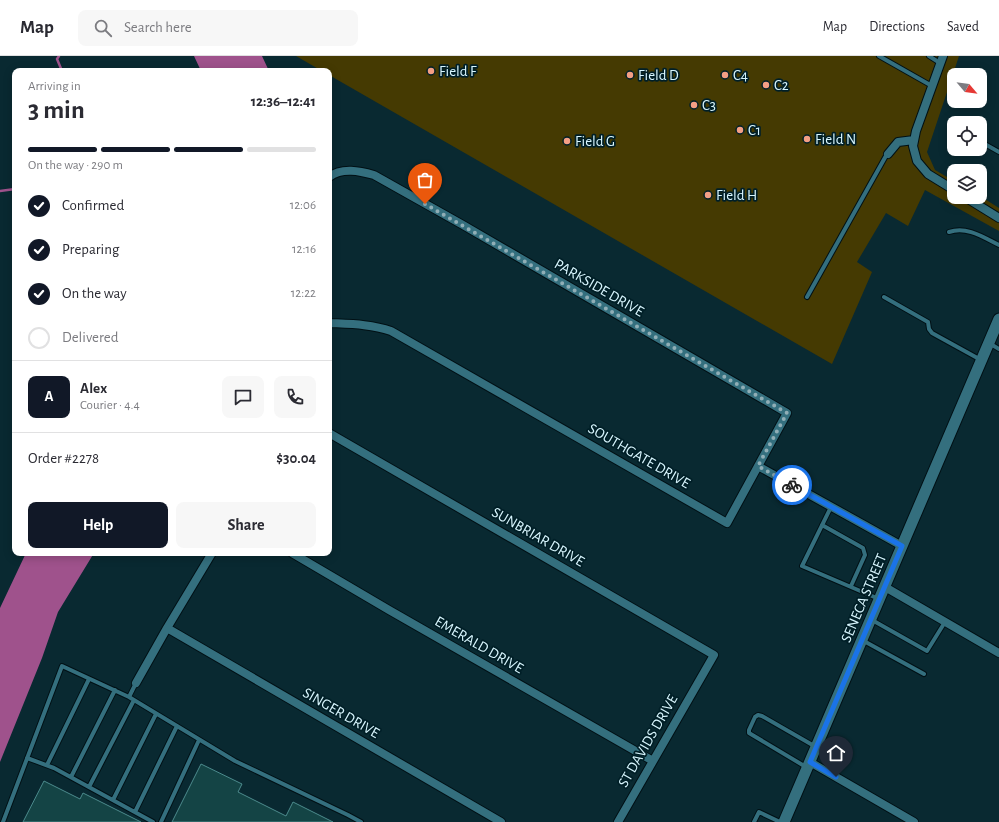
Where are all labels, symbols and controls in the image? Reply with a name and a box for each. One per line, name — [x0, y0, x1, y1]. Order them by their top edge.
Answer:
search box — [78, 10, 358, 46]
icon: search — [92, 17, 114, 39]
text: Map — [20, 18, 54, 37]
text: Search here — [124, 20, 192, 35]
text: Map — [823, 20, 847, 34]
text: Directions — [869, 20, 925, 34]
text: Saved — [947, 20, 979, 34]
place label: Field F — [439, 64, 477, 79]
marker: Field F — [426, 66, 436, 76]
place label: Field D — [638, 68, 679, 83]
place label: C4 — [733, 68, 748, 83]
north arrow — [947, 68, 987, 108]
map controls — [947, 68, 987, 204]
marker: Field D — [625, 70, 635, 80]
marker: C4 — [720, 70, 730, 80]
place label: C2 — [774, 78, 789, 93]
text: Arriving in — [28, 80, 81, 93]
marker: C2 — [761, 80, 771, 90]
text: 12:36–12:41 — [251, 94, 316, 109]
text: 3 min — [28, 97, 85, 123]
place label: C3 — [702, 98, 716, 113]
marker: C3 — [689, 100, 699, 110]
button: locate — [947, 116, 987, 156]
place label: C1 — [748, 123, 761, 138]
marker: C1 — [735, 125, 745, 135]
place label: Field N — [815, 132, 856, 147]
place label: Field G — [575, 134, 615, 149]
marker: Field N — [802, 134, 812, 144]
marker: Field G — [562, 136, 572, 146]
text: On the way · 290 m — [28, 159, 123, 172]
pin — [408, 163, 442, 204]
button: layers — [947, 164, 987, 204]
icon: bag — [414, 169, 436, 191]
place label: Field H — [716, 188, 757, 203]
marker: Field H — [703, 190, 713, 200]
icon: check — [28, 195, 50, 217]
text: Confirmed — [62, 198, 124, 213]
text: 12:06 — [290, 199, 316, 212]
icon: check — [28, 239, 50, 261]
text: Preparing — [62, 242, 119, 257]
text: 12:16 — [292, 243, 316, 256]
street label: PARKSIDE DRIVE — [552, 256, 646, 320]
icon: check — [28, 283, 50, 305]
text: On the way — [62, 286, 127, 301]
text: 12:22 — [291, 287, 316, 300]
text: Delivered — [62, 330, 119, 345]
button: chat — [222, 376, 264, 418]
button: phone — [274, 376, 316, 418]
text: Alex — [80, 381, 107, 396]
text: A — [44, 389, 54, 404]
text: Courier · 4.4 — [80, 399, 140, 412]
street label: SOUTHGATE DRIVE — [586, 421, 692, 491]
text: Order #2278 — [28, 451, 99, 466]
text: $30.04 — [276, 451, 316, 466]
courier — [772, 465, 812, 505]
icon: bike — [781, 474, 803, 496]
button: Help — [28, 502, 168, 548]
button: Share — [176, 502, 316, 548]
street label: SUNBRIAR DRIVE — [489, 504, 587, 570]
street label: SENECA STREET — [839, 551, 890, 645]
street label: EMERALD DRIVE — [432, 614, 526, 676]
street label: SINGER DRIVE — [300, 685, 382, 741]
street label: ST DAVIDS DRIVE — [616, 692, 680, 790]
pin — [819, 736, 853, 777]
icon: home — [825, 742, 847, 764]

